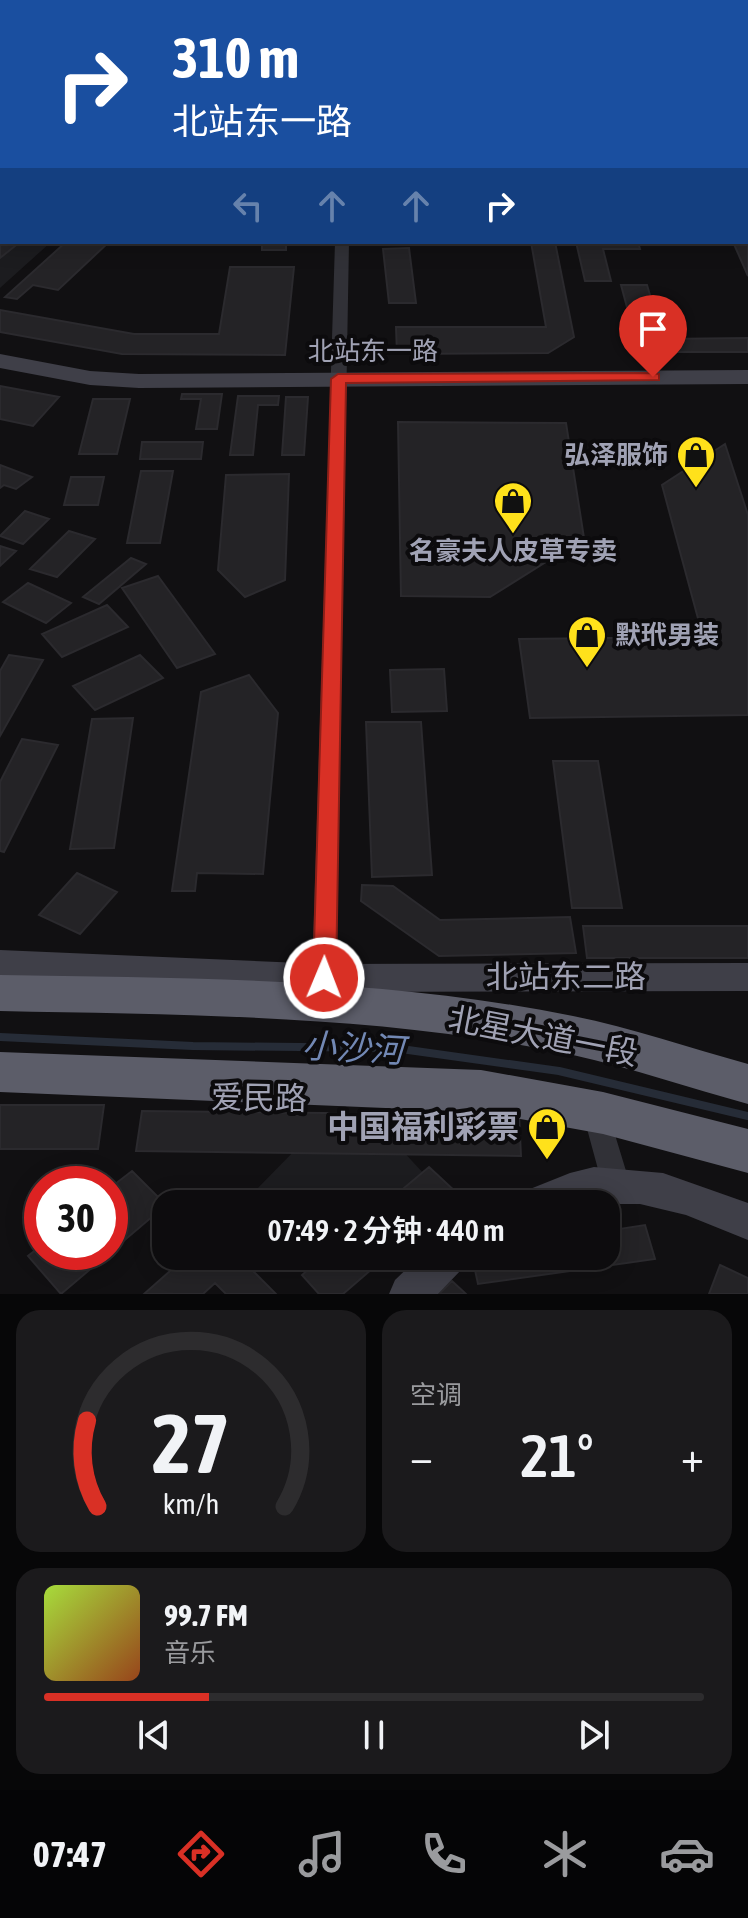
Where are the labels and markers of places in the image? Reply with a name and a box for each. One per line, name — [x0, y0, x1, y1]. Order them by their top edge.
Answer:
pin — [619, 295, 687, 377]
shop icon: 弘泽服饰 — [675, 434, 717, 489]
place label: 弘泽服饰 — [564, 440, 668, 470]
shop icon: 名豪夫人皮草专卖 — [492, 480, 534, 535]
place label: 名豪夫人皮草专卖 — [409, 536, 617, 566]
shop icon: 默玳男装 — [566, 614, 608, 669]
place label: 默玳男装 — [615, 620, 719, 650]
shop icon: 中国福利彩票 — [526, 1106, 568, 1161]
place label: 中国福利彩票 — [327, 1108, 519, 1145]

